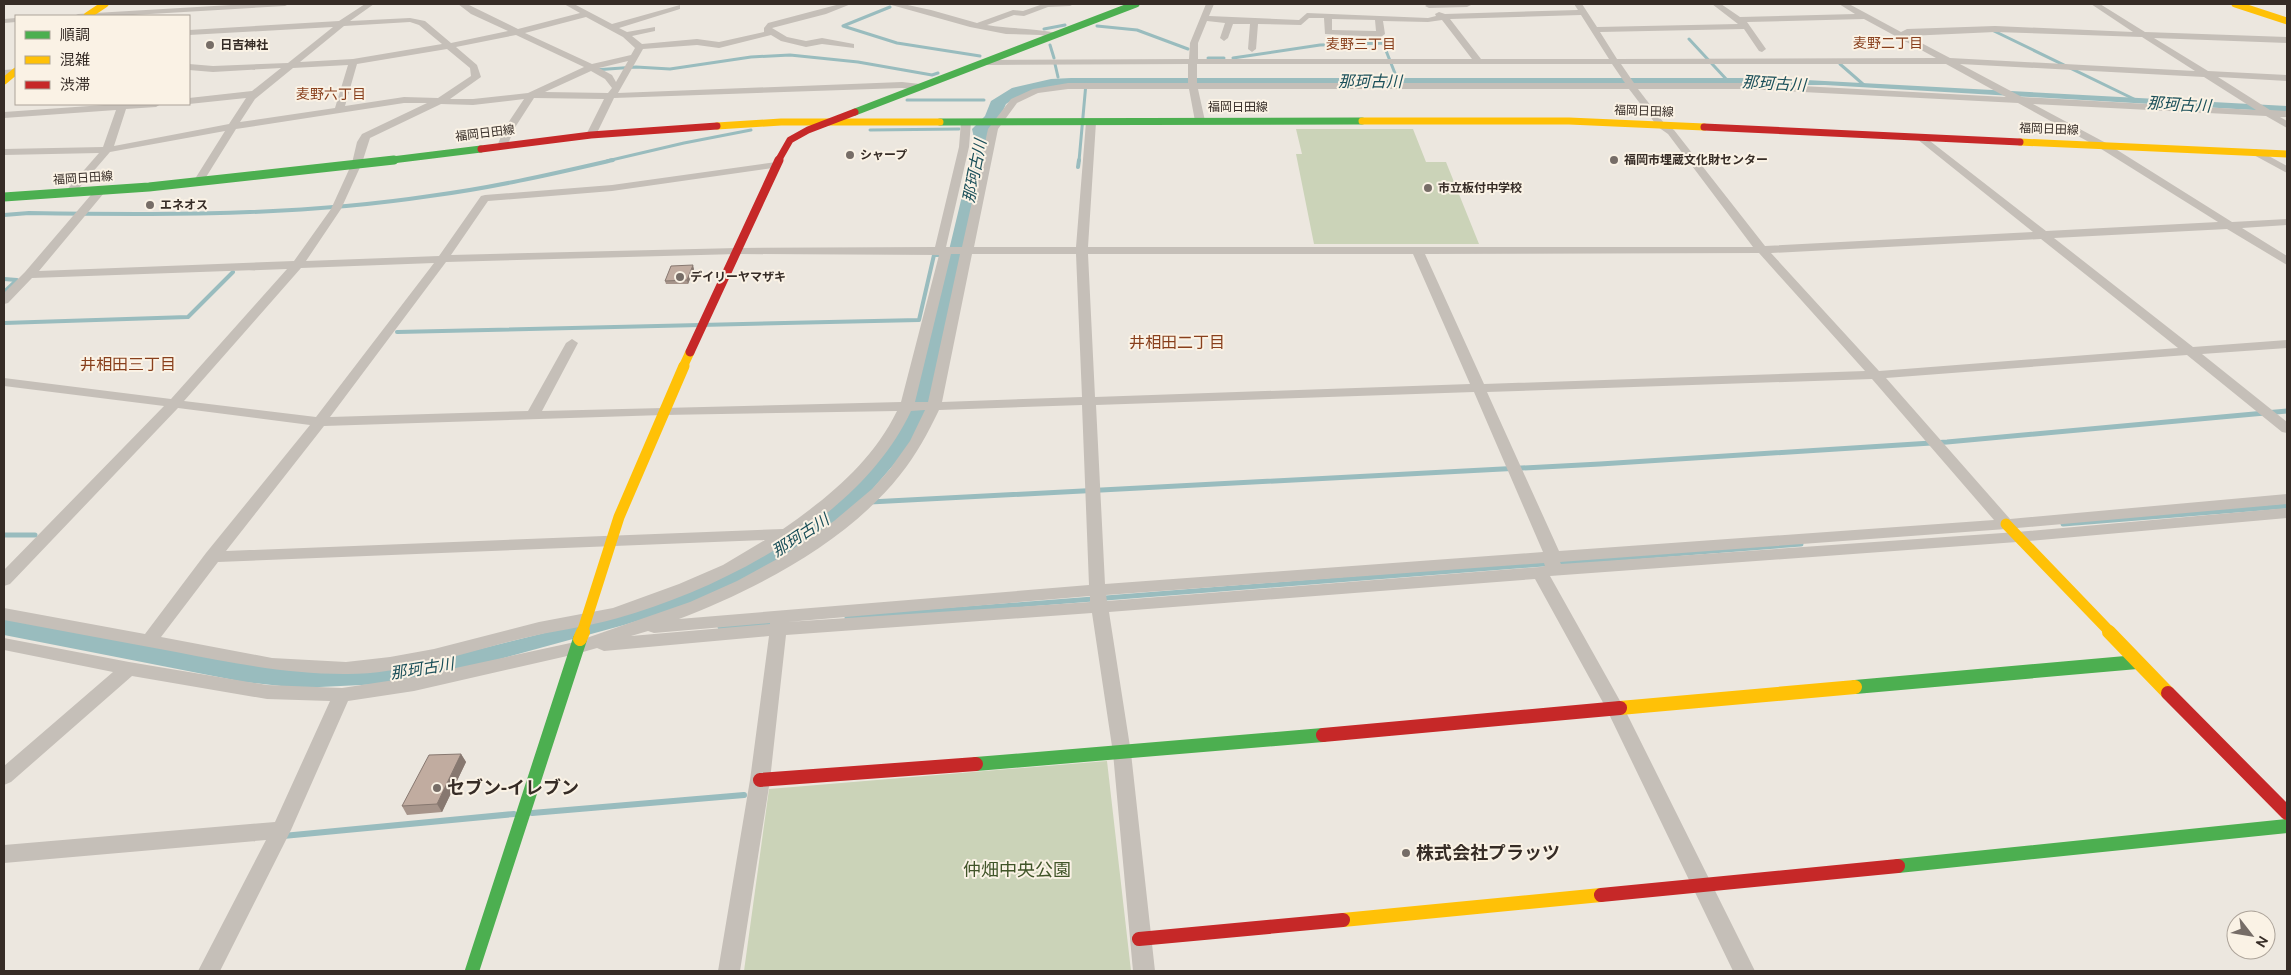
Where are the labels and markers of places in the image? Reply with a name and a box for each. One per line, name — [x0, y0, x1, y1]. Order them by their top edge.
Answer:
place label: 日吉神社 — [220, 38, 268, 51]
marker: 日吉神社 — [204, 39, 216, 51]
place label: シャープ — [860, 148, 907, 161]
marker: シャープ — [844, 149, 856, 161]
place label: 福岡市埋蔵文化財センター — [1624, 153, 1768, 166]
marker: 福岡市埋蔵文化財センター — [1608, 154, 1620, 166]
place label: 市立板付中学校 — [1438, 181, 1522, 194]
marker: 市立板付中学校 — [1422, 182, 1434, 194]
place label: エネオス — [160, 198, 208, 211]
marker: エネオス — [144, 199, 156, 211]
place label: デイリーヤマザキ — [690, 270, 786, 283]
marker: デイリーヤマザキ — [674, 271, 686, 283]
place label: セブン-イレブン — [447, 777, 579, 797]
marker: セブン-イレブン — [431, 782, 443, 794]
place label: 株式会社プラッツ — [1416, 842, 1560, 862]
marker: 株式会社プラッツ — [1400, 847, 1412, 859]

